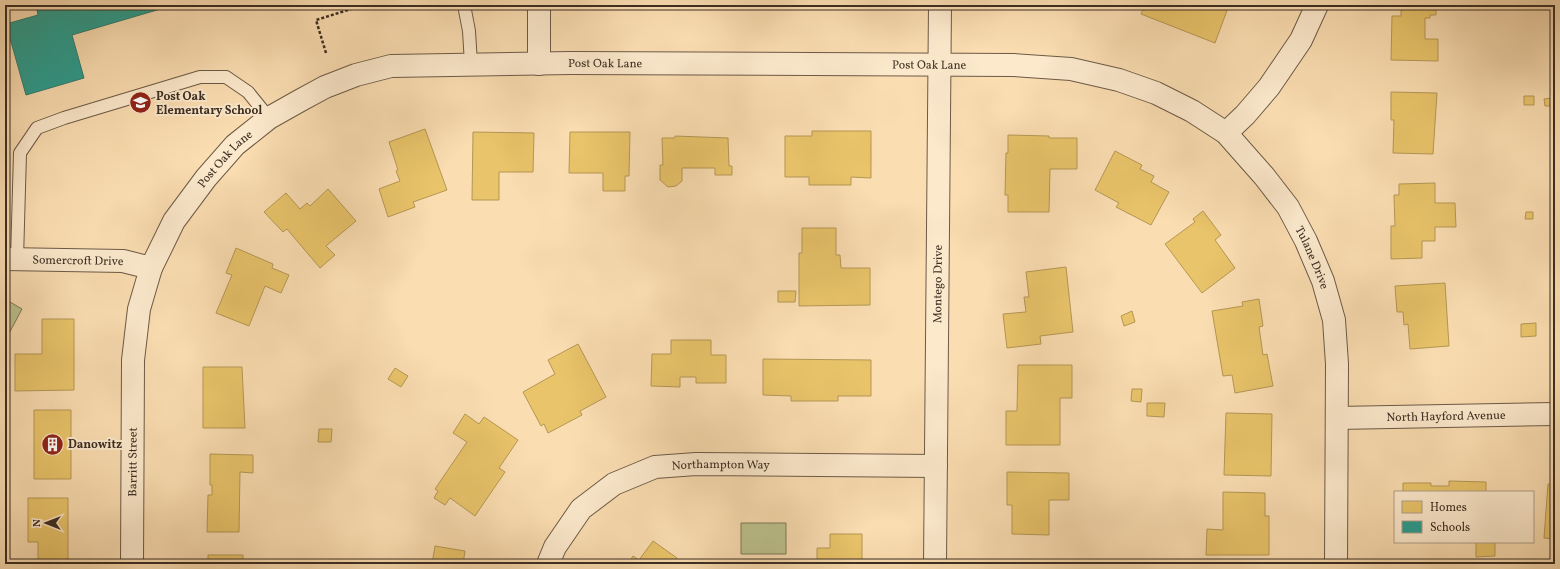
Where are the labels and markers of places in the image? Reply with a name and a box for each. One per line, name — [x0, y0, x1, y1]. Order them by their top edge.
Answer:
place label: Post Oak Elementary School — [156, 89, 262, 119]
school or university icon: Post Oak Elementary School — [128, 90, 154, 116]
building icon: Danowitz — [39, 431, 65, 457]
place label: Danowitz — [68, 437, 122, 453]

